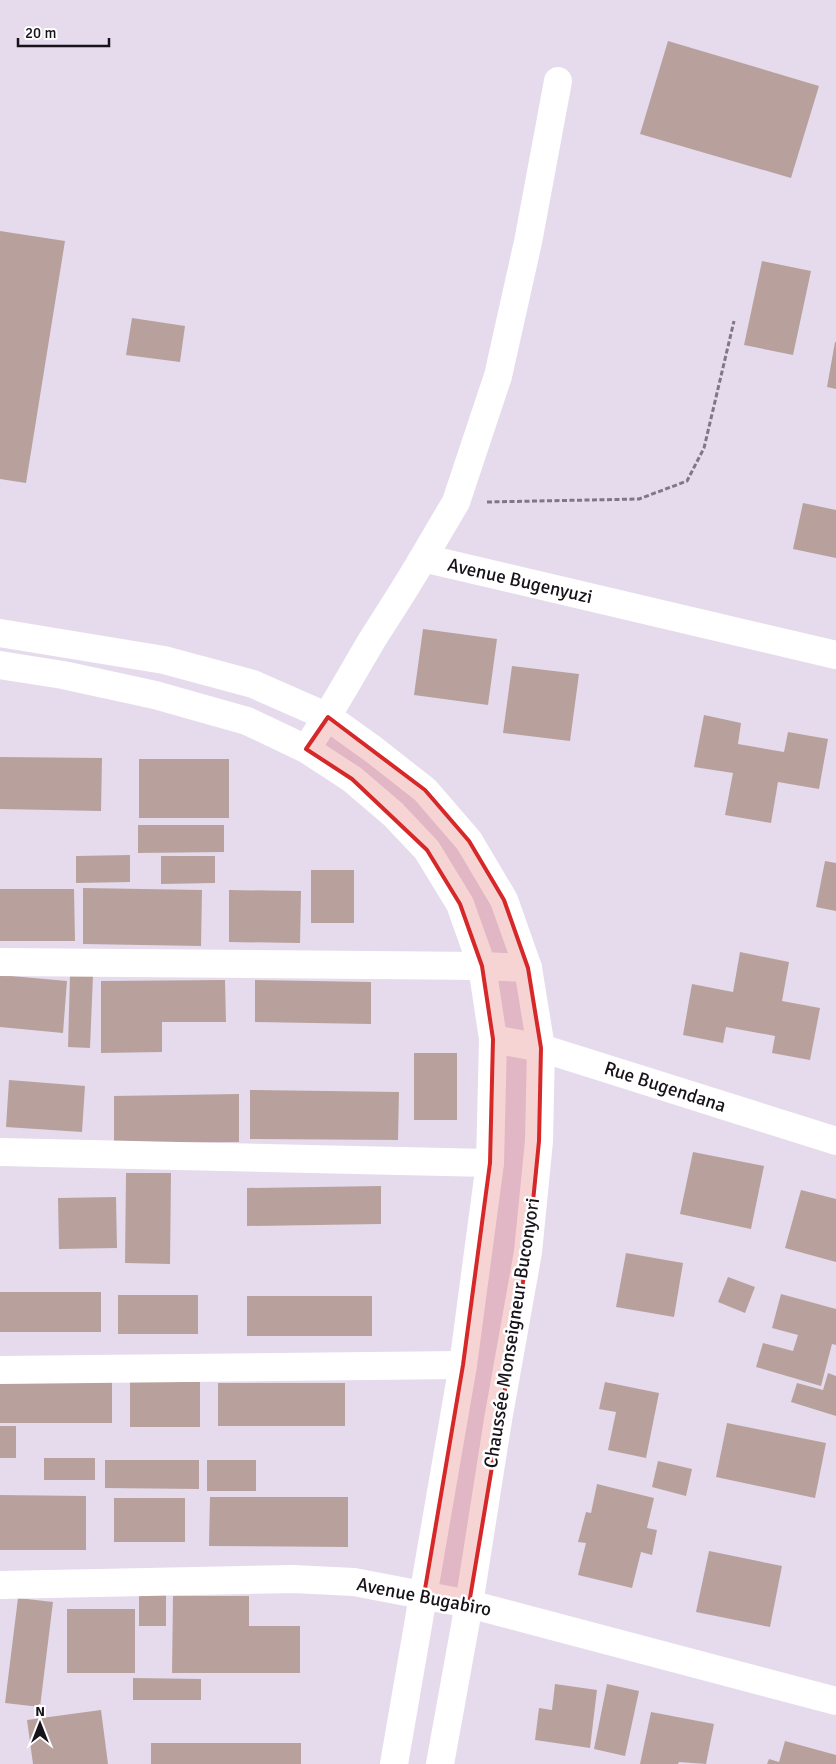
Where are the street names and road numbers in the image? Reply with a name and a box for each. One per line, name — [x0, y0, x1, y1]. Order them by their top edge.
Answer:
street label: Avenue Bugenyuzi — [445, 553, 595, 609]
street label: Rue Bugendana — [601, 1056, 729, 1118]
street label: Chaussée Monseigneur Buconyori — [479, 1196, 545, 1470]
street label: Avenue Bugabiro — [355, 1572, 494, 1622]

